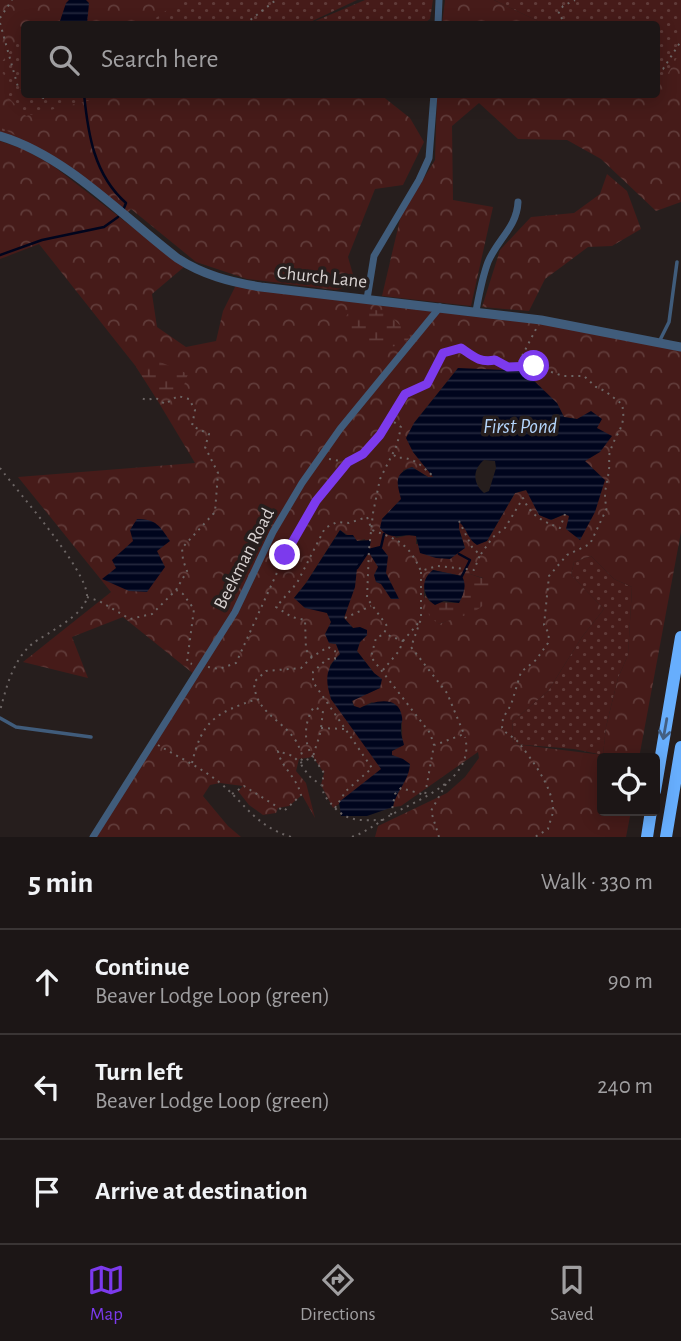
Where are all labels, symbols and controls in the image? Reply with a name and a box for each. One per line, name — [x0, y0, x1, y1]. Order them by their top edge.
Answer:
search box — [21, 21, 660, 98]
icon: search — [45, 41, 83, 79]
text: Search here — [101, 46, 219, 72]
street label: Church Lane — [276, 263, 368, 292]
route start — [518, 350, 549, 381]
water label: First Pond — [483, 416, 557, 437]
street label: Beekman Road — [211, 505, 278, 612]
route end — [269, 539, 300, 570]
one-way arrow — [658, 717, 671, 740]
map controls — [597, 753, 660, 816]
button: locate — [597, 753, 660, 816]
text: 5 min — [28, 868, 93, 898]
text: Walk · 330 m — [541, 871, 653, 894]
text: Continue — [95, 954, 190, 980]
icon: ahead — [28, 963, 66, 1001]
text: 90 m — [608, 970, 653, 993]
text: Beaver Lodge Loop (green) — [95, 985, 330, 1008]
text: Turn left — [95, 1059, 183, 1085]
icon: left — [28, 1068, 66, 1106]
text: 240 m — [597, 1075, 653, 1098]
text: Beaver Lodge Loop (green) — [95, 1090, 330, 1113]
icon: arrive — [28, 1173, 66, 1211]
text: Arrive at destination — [95, 1178, 308, 1204]
tab: Map — [87, 1261, 125, 1326]
tab: Directions — [300, 1261, 376, 1326]
tab: Saved — [550, 1261, 594, 1326]

